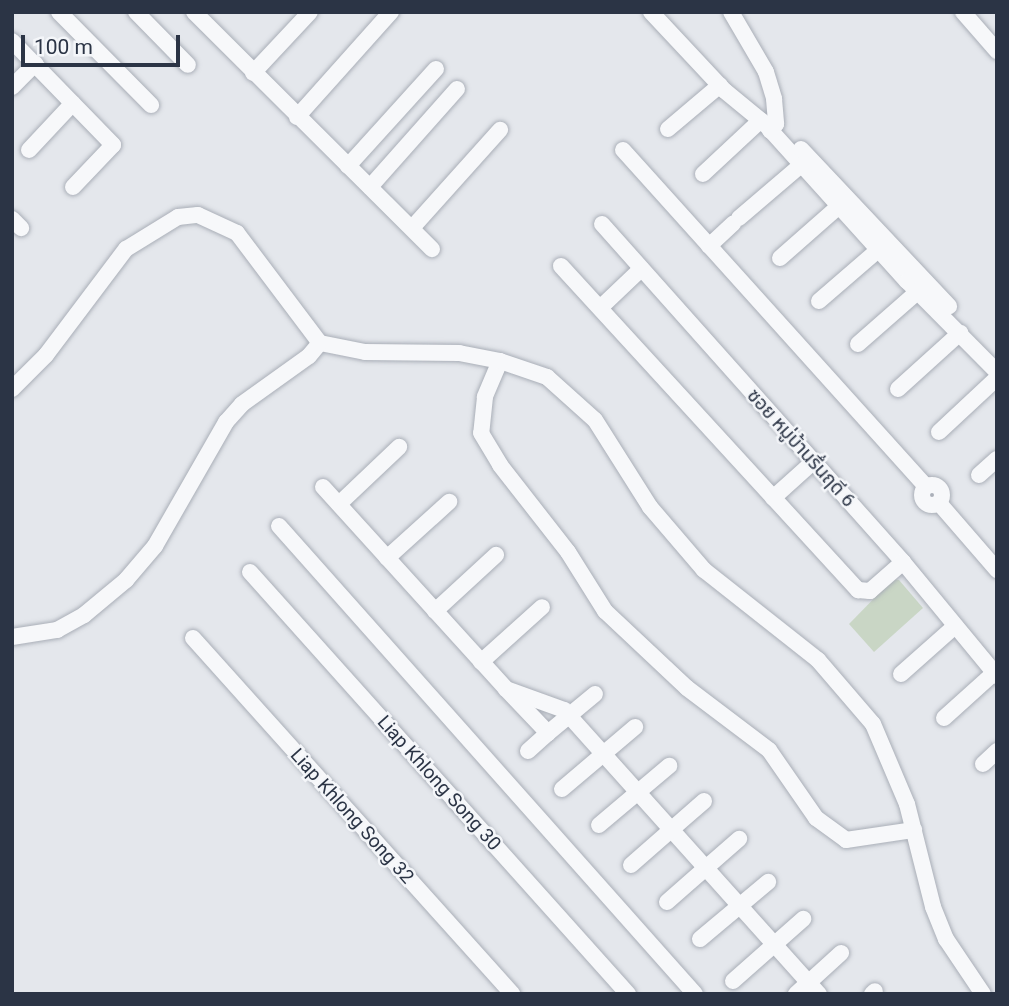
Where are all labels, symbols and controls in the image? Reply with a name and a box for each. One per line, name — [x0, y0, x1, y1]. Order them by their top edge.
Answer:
scale bar — [24, 21, 184, 65]
text: 100 m — [34, 35, 93, 59]
street label: ซอย หมู่บ้านรื่นฤดี 6 — [742, 384, 860, 512]
street label: Liap Khlong Song 30 — [372, 711, 506, 855]
street label: Liap Khlong Song 32 — [285, 744, 419, 888]

